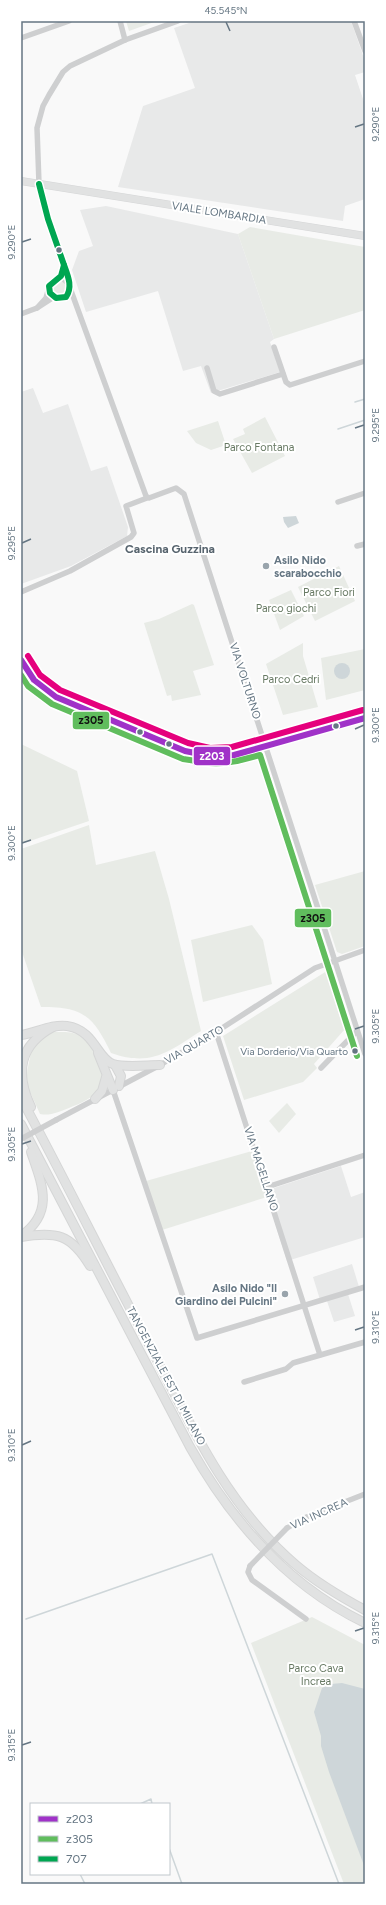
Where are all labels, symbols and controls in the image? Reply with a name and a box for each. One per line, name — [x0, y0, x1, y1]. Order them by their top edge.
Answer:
text: 45.545°N — [204, 4, 248, 17]
text: 9.290°E — [369, 106, 382, 142]
street label: VIALE LOMBARDIA — [171, 199, 268, 227]
text: 9.290°E — [5, 224, 18, 260]
unlabelled marker — [54, 245, 64, 255]
text: 9.295°E — [369, 408, 382, 442]
park label: Parco Fontana — [224, 441, 294, 454]
text: 9.295°E — [5, 526, 18, 560]
district label: Cascina Guzzina — [125, 542, 215, 556]
place label: Asilo Nido scarabocchio — [274, 554, 342, 580]
marker: Asilo Nido scarabocchio — [261, 561, 271, 571]
park label: Parco Fiori — [303, 586, 355, 599]
park label: Parco giochi — [256, 602, 316, 615]
street label: VIA VOLTURNO — [227, 641, 264, 721]
park label: Parco Cedri — [262, 673, 320, 686]
text: 9.300°E — [369, 707, 382, 743]
line badge: z305 — [72, 711, 110, 730]
text: z305 — [79, 714, 103, 727]
unlabelled marker — [331, 721, 341, 731]
unlabelled marker — [135, 727, 145, 737]
unlabelled marker — [164, 739, 174, 749]
line badge: z203 — [193, 746, 231, 766]
text: z203 — [200, 750, 224, 763]
text: 9.300°E — [5, 825, 18, 861]
line badge: z305 — [294, 908, 332, 928]
text: z305 — [301, 912, 325, 925]
text: 9.305°E — [369, 1008, 382, 1043]
street label: VIA QUARTO — [162, 1023, 226, 1067]
place label: Via Dorderio/Via Quarto — [240, 1045, 348, 1058]
marker: Via Dorderio/Via Quarto — [350, 1046, 360, 1056]
street label: VIA MAGELLANO — [241, 1125, 281, 1213]
text: 9.305°E — [5, 1126, 18, 1161]
place label: Asilo Nido "Il Giardino dei Pulcini" — [175, 1282, 277, 1308]
marker: Asilo Nido "Il Giardino dei Pulcini" — [280, 1289, 290, 1299]
street label: TANGENZIALE EST DI MILANO — [124, 1305, 208, 1448]
text: 9.310°E — [369, 1310, 382, 1344]
text: 9.310°E — [5, 1428, 18, 1462]
street label: VIA INCREA — [288, 1495, 350, 1532]
text: 9.315°E — [369, 1612, 382, 1644]
park label: Parco Cava Increa — [288, 1662, 344, 1688]
text: 9.315°E — [5, 1729, 18, 1761]
legend — [30, 1803, 170, 1875]
text: z203 — [66, 1812, 93, 1826]
text: z305 — [66, 1832, 93, 1846]
text: 707 — [66, 1852, 87, 1866]

